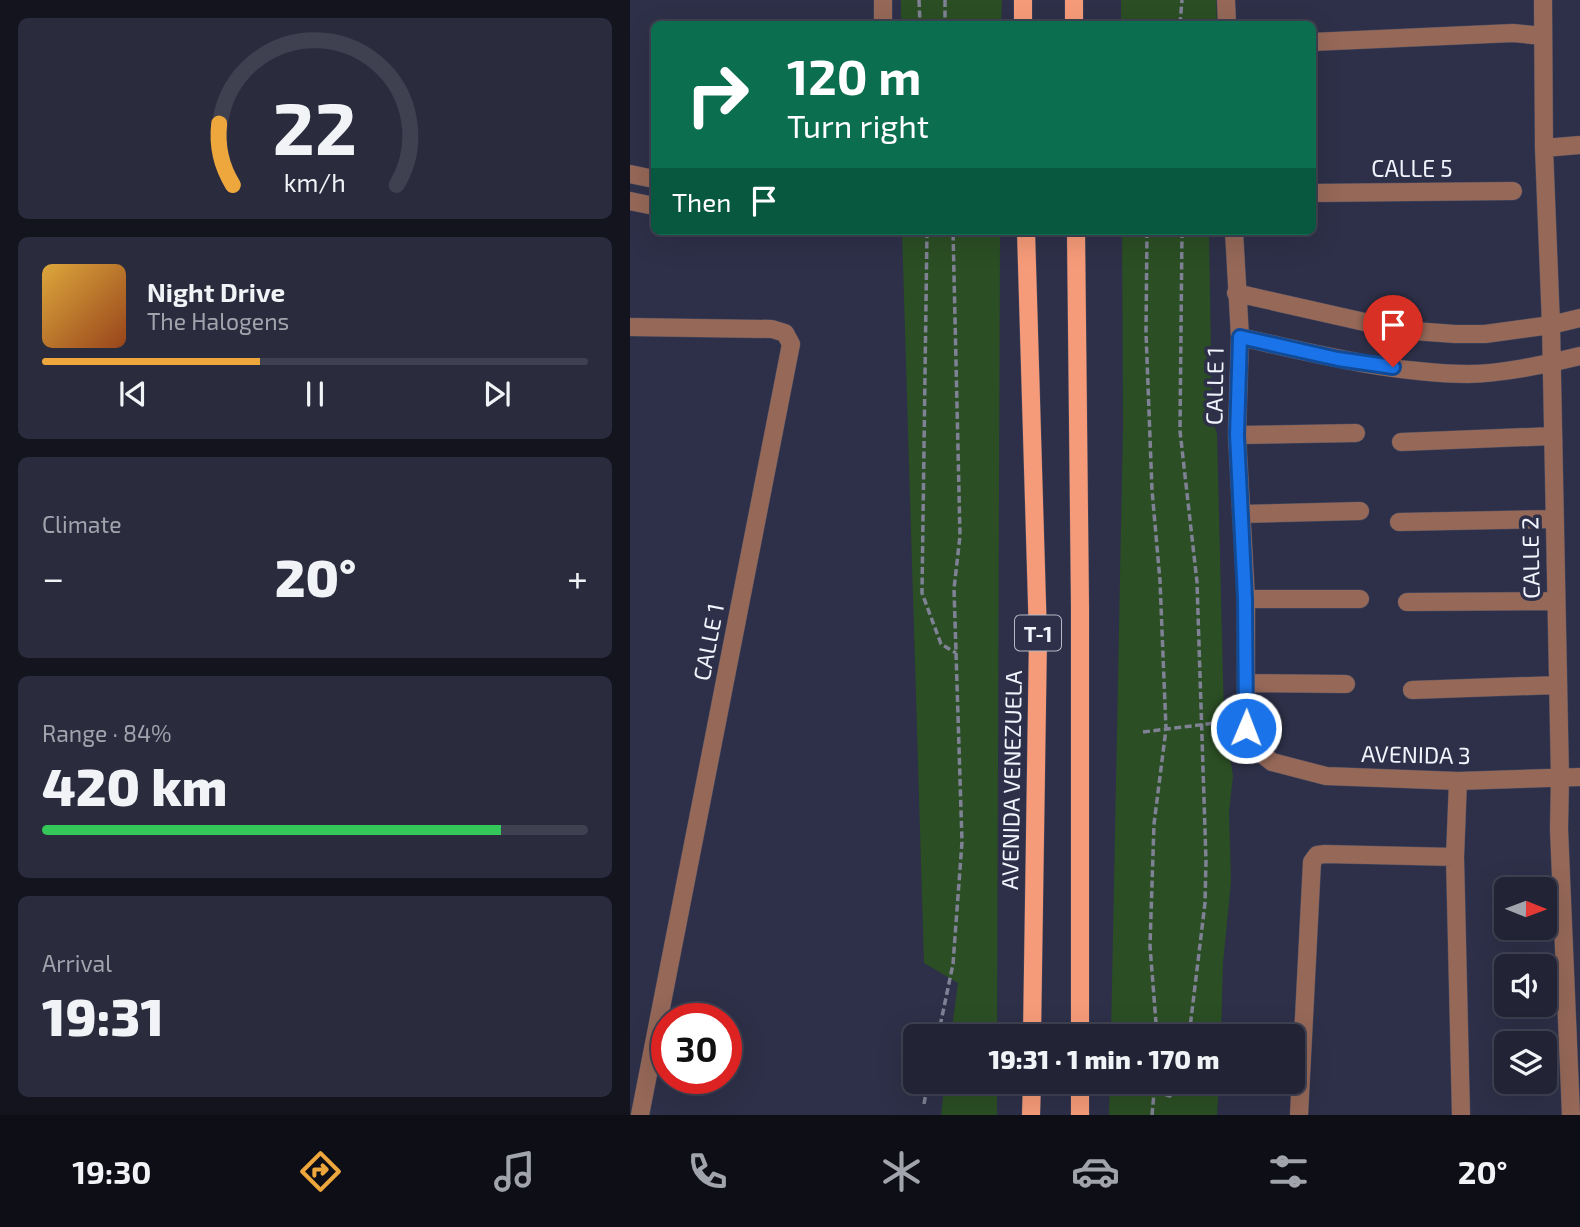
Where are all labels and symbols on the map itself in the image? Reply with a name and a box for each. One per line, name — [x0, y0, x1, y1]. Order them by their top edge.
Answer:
street label: CALLE 5 — [1371, 154, 1453, 182]
pin — [1363, 295, 1423, 367]
street label: CALLE 1 — [1199, 347, 1229, 425]
street label: CALLE 2 — [1515, 517, 1545, 599]
street label: CALLE 1 — [687, 601, 729, 683]
road number: T-1 — [1015, 616, 1061, 650]
street label: AVENIDA VENEZUELA — [995, 669, 1027, 890]
position arrow — [1209, 691, 1283, 765]
street label: AVENIDA 3 — [1361, 739, 1471, 769]
north arrow — [1494, 877, 1558, 940]
speed limit sign: 30 — [651, 1003, 742, 1094]

